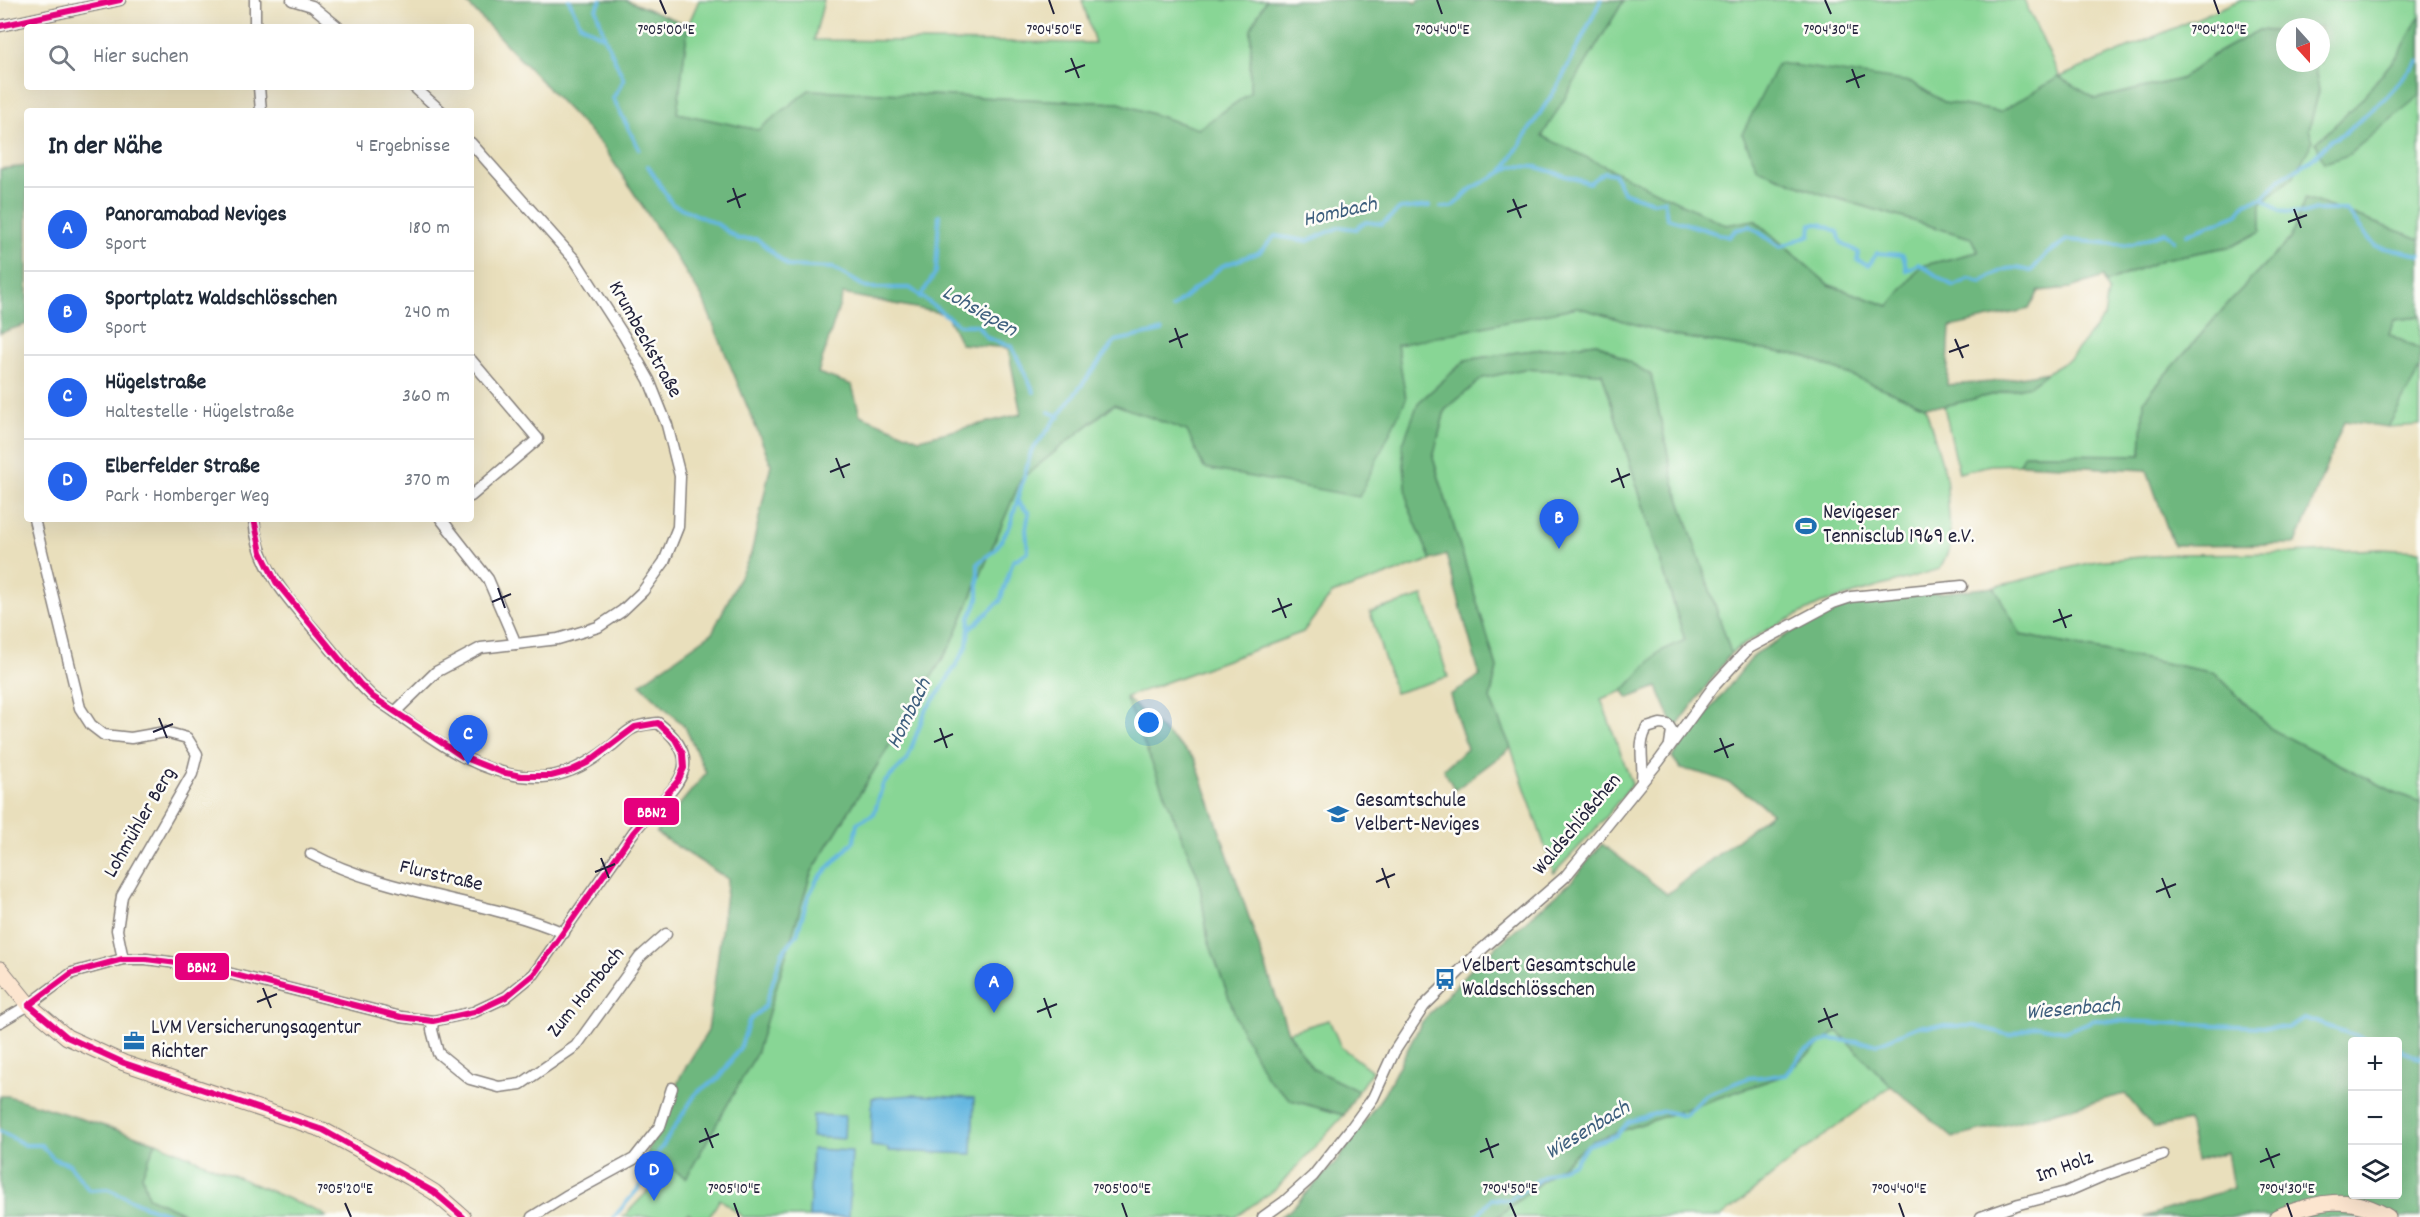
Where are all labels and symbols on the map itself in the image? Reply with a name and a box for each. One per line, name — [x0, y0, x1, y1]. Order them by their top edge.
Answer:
north arrow — [2276, 18, 2330, 72]
text: 7°05'00"E — [637, 20, 695, 42]
text: 7°04'50"E — [1026, 20, 1082, 42]
text: 7°04'40"E — [1415, 20, 1469, 42]
text: 7°04'30"E — [1804, 20, 1859, 42]
text: 7°04'20"E — [2192, 20, 2247, 42]
water label: Hombach — [1300, 189, 1381, 237]
street label: Krumbeckstraße — [599, 276, 689, 404]
water label: Lohsiepen — [936, 278, 1023, 346]
place label: Nevigeser Tennisclub 1969 e.V. — [1823, 499, 1974, 553]
pin: B — [1540, 500, 1578, 549]
sports icon: Nevigeser Tennisclub 1969 e.V. — [1794, 514, 1818, 538]
water label: Hombach — [880, 673, 941, 754]
your location — [1134, 708, 1163, 737]
pin: C — [448, 716, 488, 765]
street label: Lohmühler Berg — [97, 762, 185, 884]
street label: Waldschlößchen — [1526, 767, 1630, 883]
place label: Gesamtschule Velbert-Neviges — [1355, 787, 1480, 841]
line badge: BBN2 — [623, 797, 680, 826]
text: BBN2 — [637, 802, 667, 825]
school or university icon: Gesamtschule Velbert-Neviges — [1326, 802, 1350, 826]
street label: Flurstraße — [396, 853, 486, 901]
street label: Zum Hombach — [541, 941, 633, 1045]
line badge: BBN2 — [174, 952, 230, 981]
place label: Velbert Gesamtschule Waldschlösschen — [1462, 952, 1636, 1006]
text: BBN2 — [187, 957, 217, 980]
pin: A — [974, 964, 1014, 1013]
bus stop icon: Velbert Gesamtschule Waldschlösschen — [1433, 967, 1457, 991]
water label: Wiesenbach — [2025, 990, 2122, 1030]
place label: LVM Versicherungsagentur Richter — [151, 1014, 361, 1068]
office icon: LVM Versicherungsagentur Richter — [122, 1029, 146, 1053]
water label: Wiesenbach — [1540, 1093, 1637, 1169]
street label: Im Holz — [2032, 1144, 2098, 1192]
pin: D — [634, 1152, 674, 1201]
text: 7°05'20"E — [317, 1179, 373, 1201]
text: 7°05'10"E — [708, 1179, 760, 1201]
text: 7°05'00"E — [1093, 1179, 1151, 1201]
text: 7°04'50"E — [1482, 1179, 1538, 1201]
text: 7°04'40"E — [1872, 1179, 1926, 1201]
text: 7°04'30"E — [2260, 1179, 2315, 1201]

